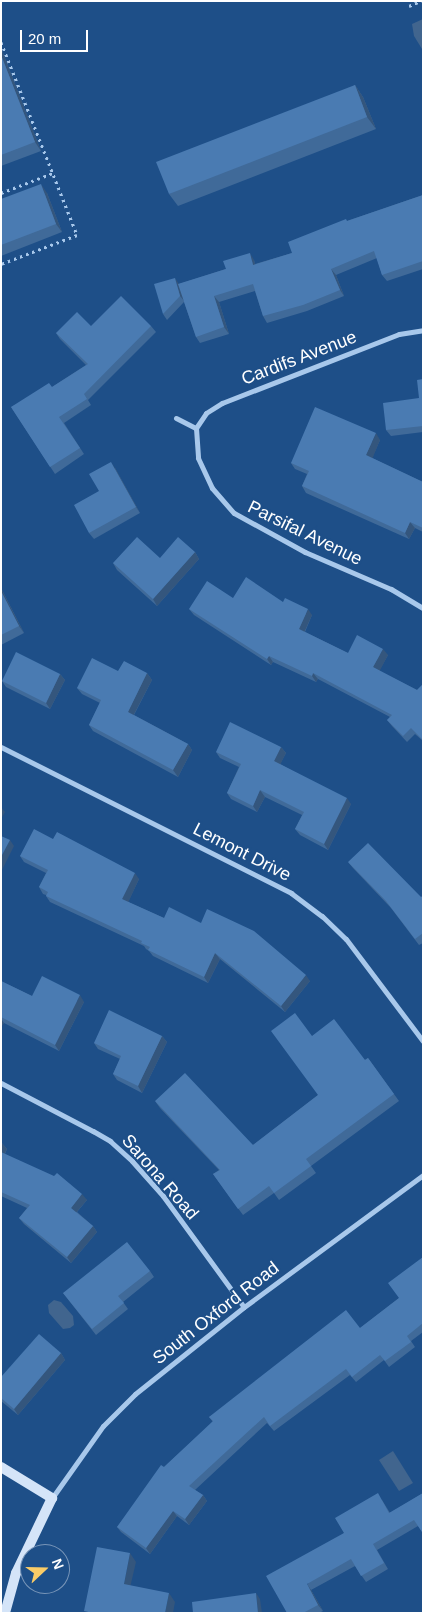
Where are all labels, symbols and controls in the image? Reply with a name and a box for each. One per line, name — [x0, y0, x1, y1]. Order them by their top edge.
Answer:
scale bar — [22, 20, 90, 52]
text: 20 m — [28, 30, 61, 47]
street label: Cardifs Avenue — [238, 326, 360, 390]
street label: Parsifal Avenue — [244, 496, 366, 570]
street label: Lemont Drive — [189, 818, 295, 886]
street label: Sarona Road — [117, 1130, 203, 1224]
street label: South Oxford Road — [149, 1257, 283, 1369]
north arrow — [20, 1544, 70, 1594]
text: N — [49, 1556, 67, 1572]

